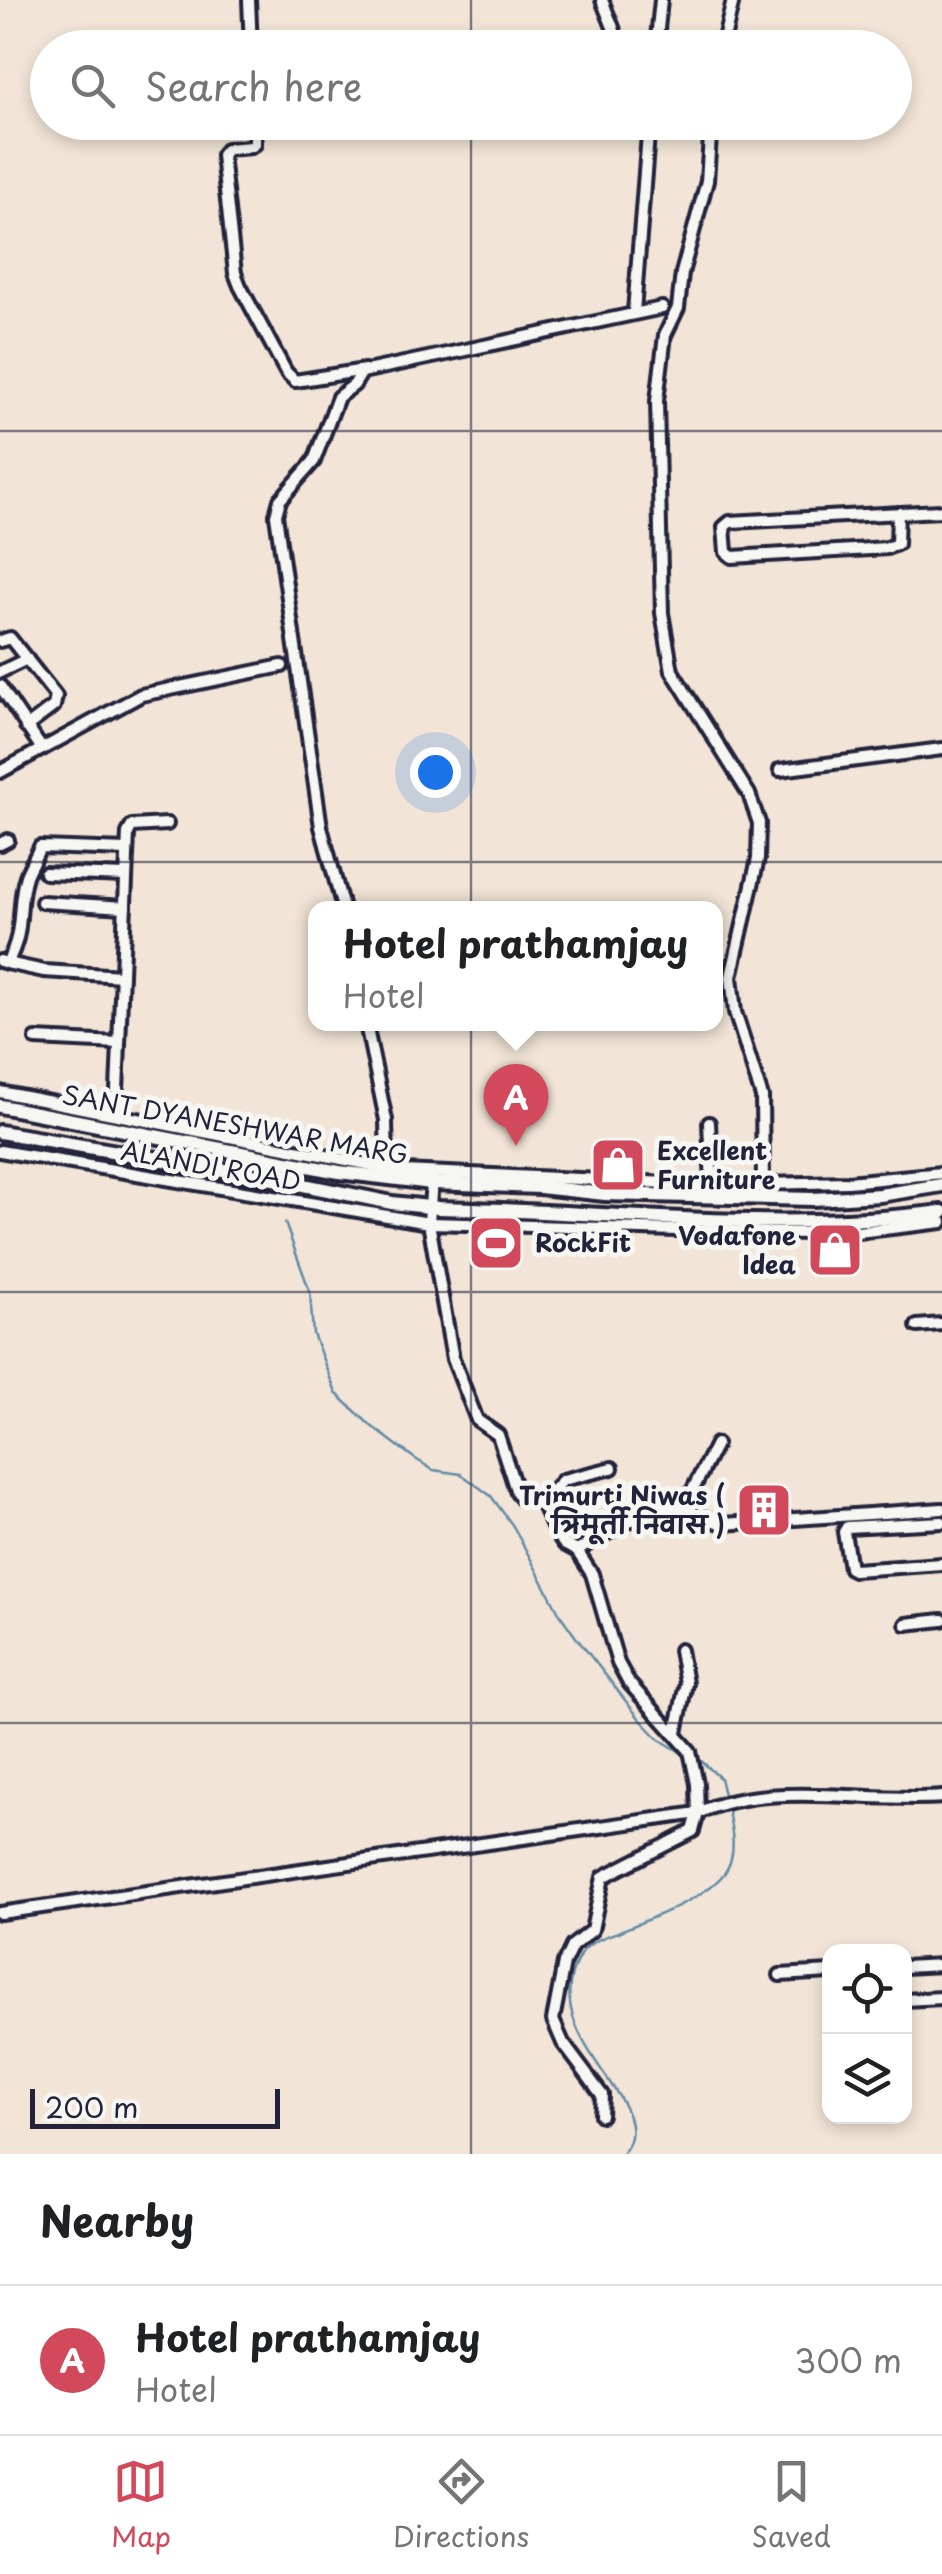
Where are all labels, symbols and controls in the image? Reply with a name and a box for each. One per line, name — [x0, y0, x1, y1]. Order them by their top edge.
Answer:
search box — [30, 30, 912, 140]
text: Search here — [145, 57, 362, 114]
icon: search — [65, 58, 120, 113]
your location — [410, 747, 461, 798]
popup — [308, 901, 723, 1031]
text: Hotel prathamjay — [343, 914, 688, 971]
text: Hotel — [343, 971, 424, 1019]
pin: A — [484, 1064, 548, 1146]
street label: SANT DYANESHWAR MARG — [59, 1075, 411, 1173]
street label: ALANDI ROAD — [118, 1130, 304, 1200]
place label: Excellent Furniture — [657, 1131, 776, 1198]
shop icon: Excellent Furniture — [588, 1135, 648, 1195]
sports icon: RockFit — [466, 1213, 526, 1273]
place label: Vodafone Idea — [678, 1216, 797, 1283]
shop icon: Vodafone Idea — [805, 1220, 865, 1280]
place label: RockFit — [535, 1223, 631, 1261]
place label: Trimurti Niwas ( त्रिमूर्ती निवास ) — [519, 1476, 725, 1545]
building icon: Trimurti Niwas ( त्रिमूर्ती निवास ) — [734, 1480, 794, 1540]
map controls — [822, 1944, 912, 2124]
button: locate — [822, 1944, 912, 2034]
button: layers — [822, 2034, 912, 2124]
scale bar — [30, 2084, 280, 2128]
text: 200 m — [45, 2085, 138, 2128]
text: Nearby — [40, 2188, 194, 2251]
text: Hotel prathamjay — [135, 2308, 480, 2365]
text: A — [60, 2336, 85, 2384]
text: 300 m — [794, 2336, 902, 2384]
text: Hotel — [135, 2365, 217, 2413]
tab: Map — [111, 2454, 171, 2557]
tab: Directions — [393, 2454, 529, 2557]
tab: Saved — [751, 2454, 831, 2557]

